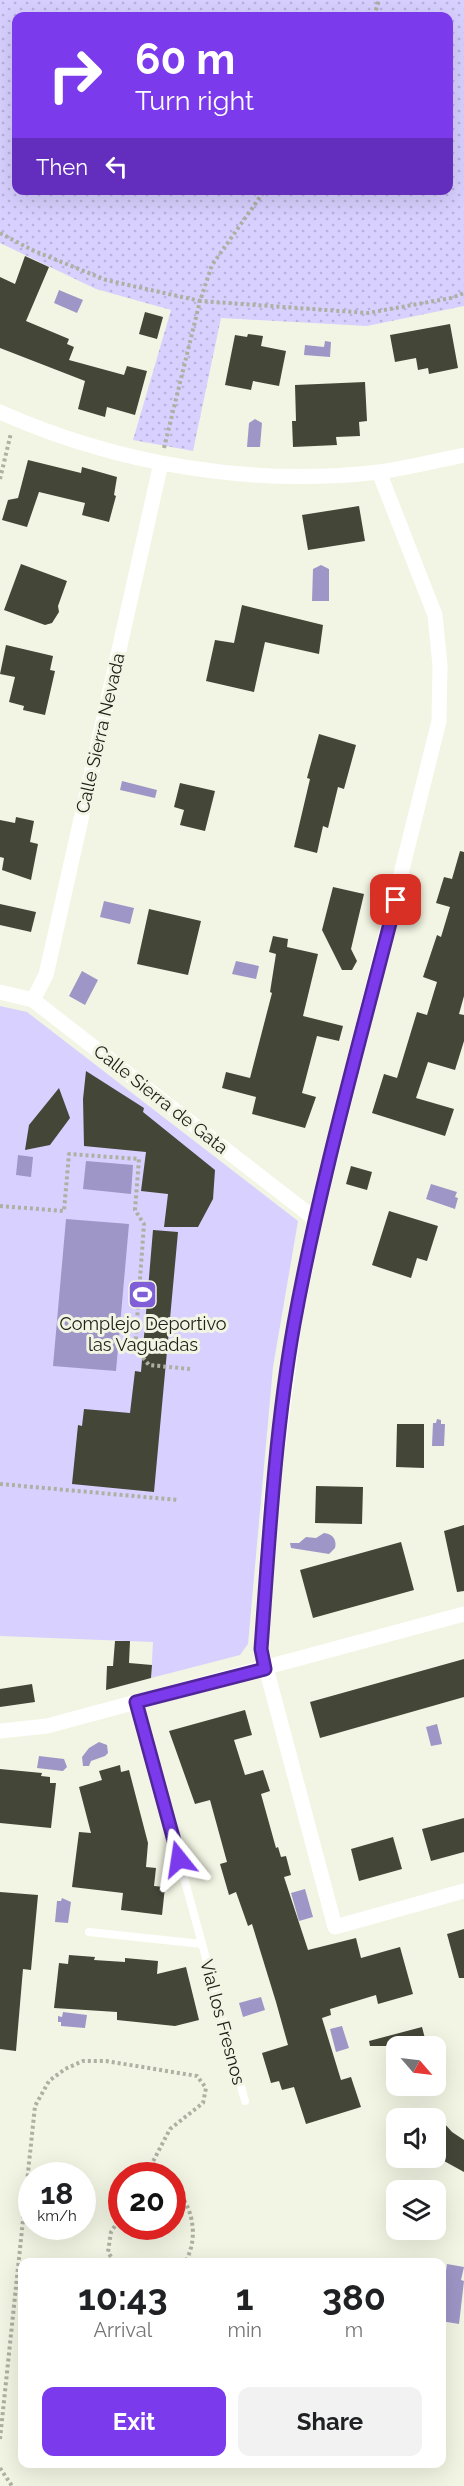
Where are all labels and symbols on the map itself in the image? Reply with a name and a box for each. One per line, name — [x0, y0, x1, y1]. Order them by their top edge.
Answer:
street label: Calle Sierra Nevada — [71, 651, 129, 815]
pin — [370, 874, 421, 925]
street label: Calle Sierra de Gata — [90, 1040, 232, 1158]
sports icon: Complejo Deportivo las Vaguadas — [127, 1278, 159, 1310]
place label: Complejo Deportivo las Vaguadas — [59, 1313, 227, 1355]
position arrow — [147, 1827, 211, 1891]
street label: Vial los Fresnos — [196, 1957, 250, 2087]
north arrow — [386, 2036, 446, 2096]
speed limit sign: 20 — [108, 2162, 186, 2240]

